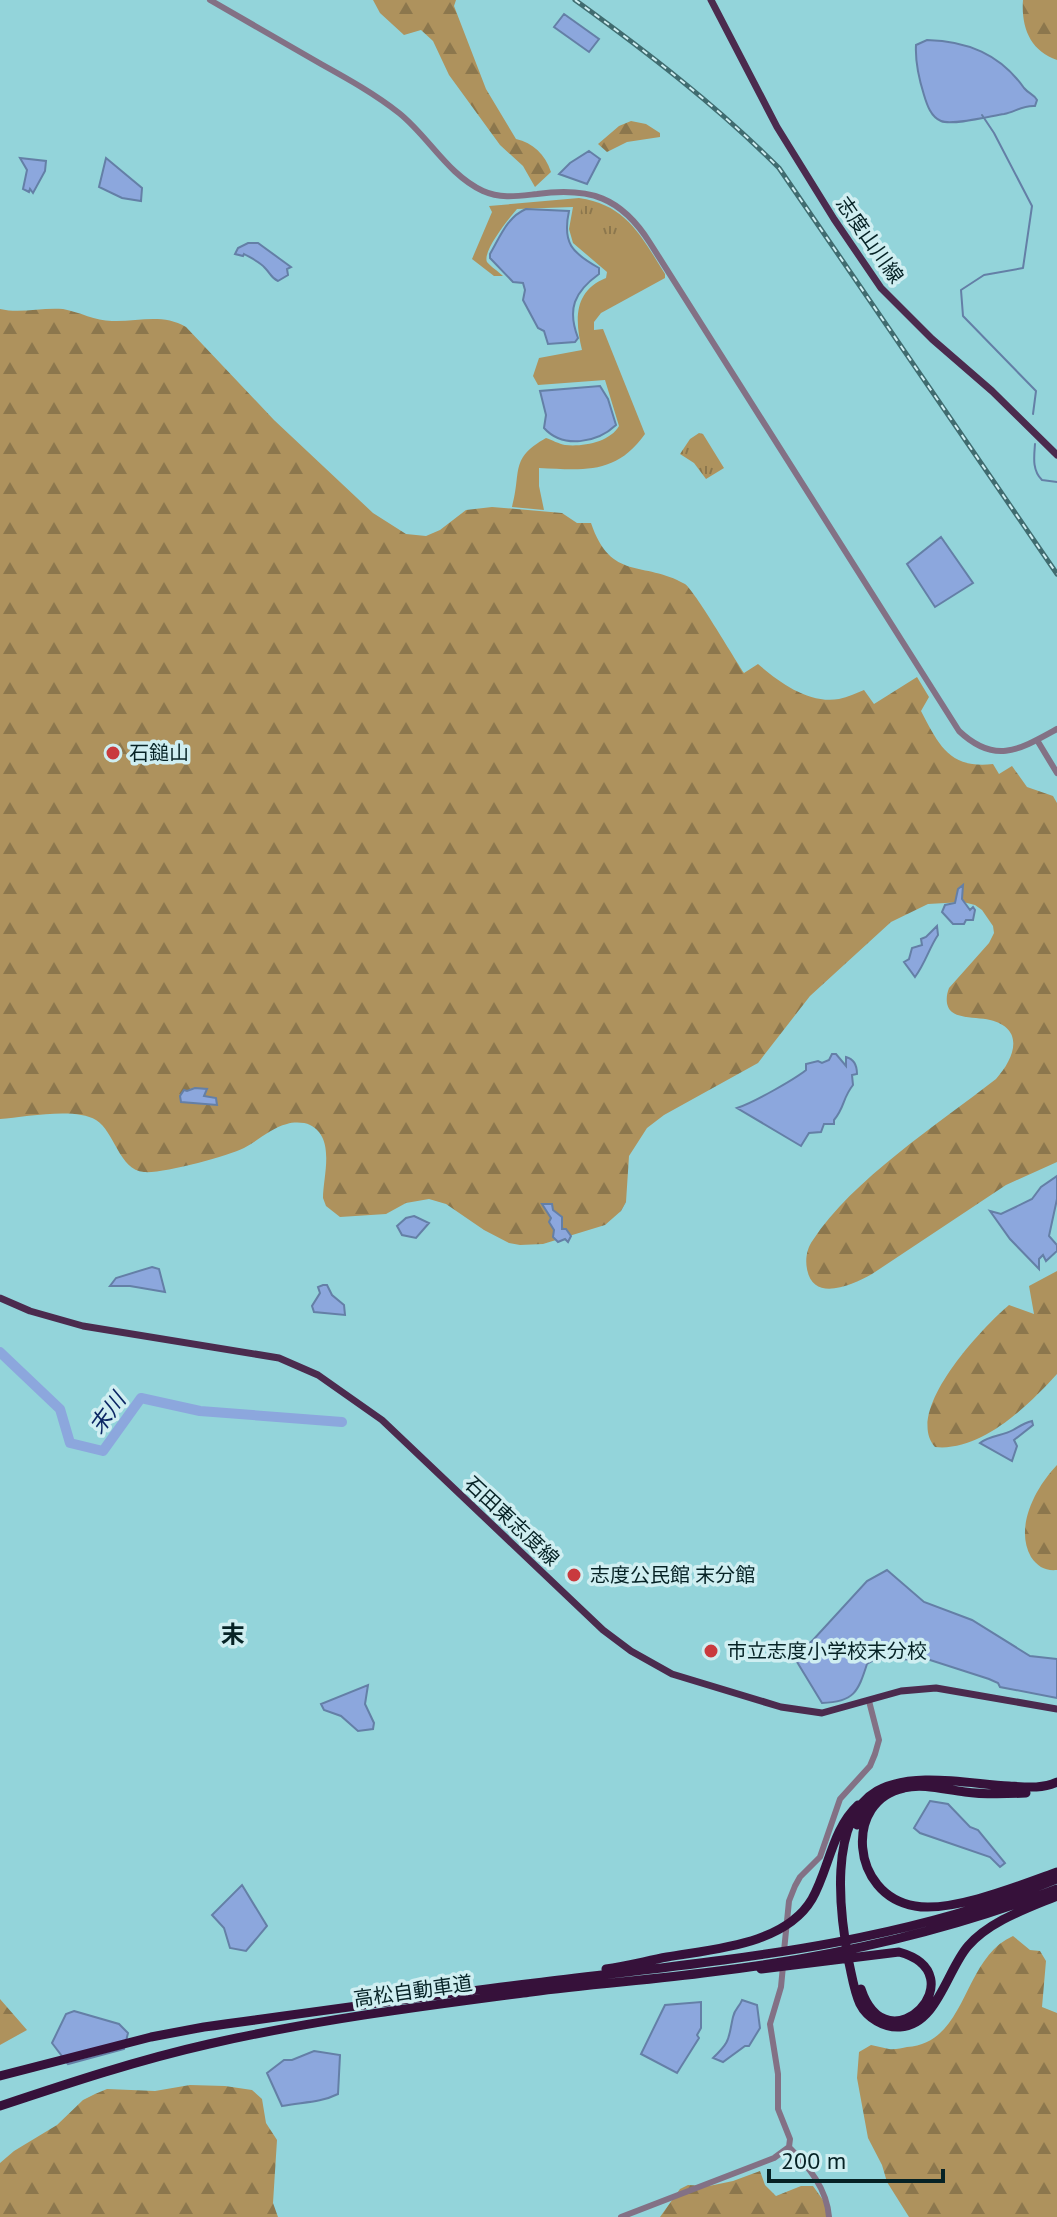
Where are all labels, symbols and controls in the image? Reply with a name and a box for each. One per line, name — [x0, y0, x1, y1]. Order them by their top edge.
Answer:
street label: 志度山川線 — [831, 192, 909, 288]
place label: 石鎚山 — [129, 740, 189, 766]
marker: 石鎚山 — [104, 744, 122, 762]
water label: 末川 — [83, 1385, 132, 1439]
street label: 石田東志度線 — [459, 1471, 565, 1571]
place label: 志度公民館 末分館 — [590, 1562, 755, 1588]
marker: 志度公民館 末分館 — [565, 1566, 583, 1584]
district label: 末 — [221, 1619, 245, 1650]
place label: 市立志度小学校末分校 — [727, 1638, 927, 1664]
marker: 市立志度小学校末分校 — [702, 1642, 720, 1660]
street label: 高松自動車道 — [352, 1970, 474, 2012]
scale bar — [769, 2133, 943, 2183]
text: 200 m — [781, 2145, 846, 2176]

